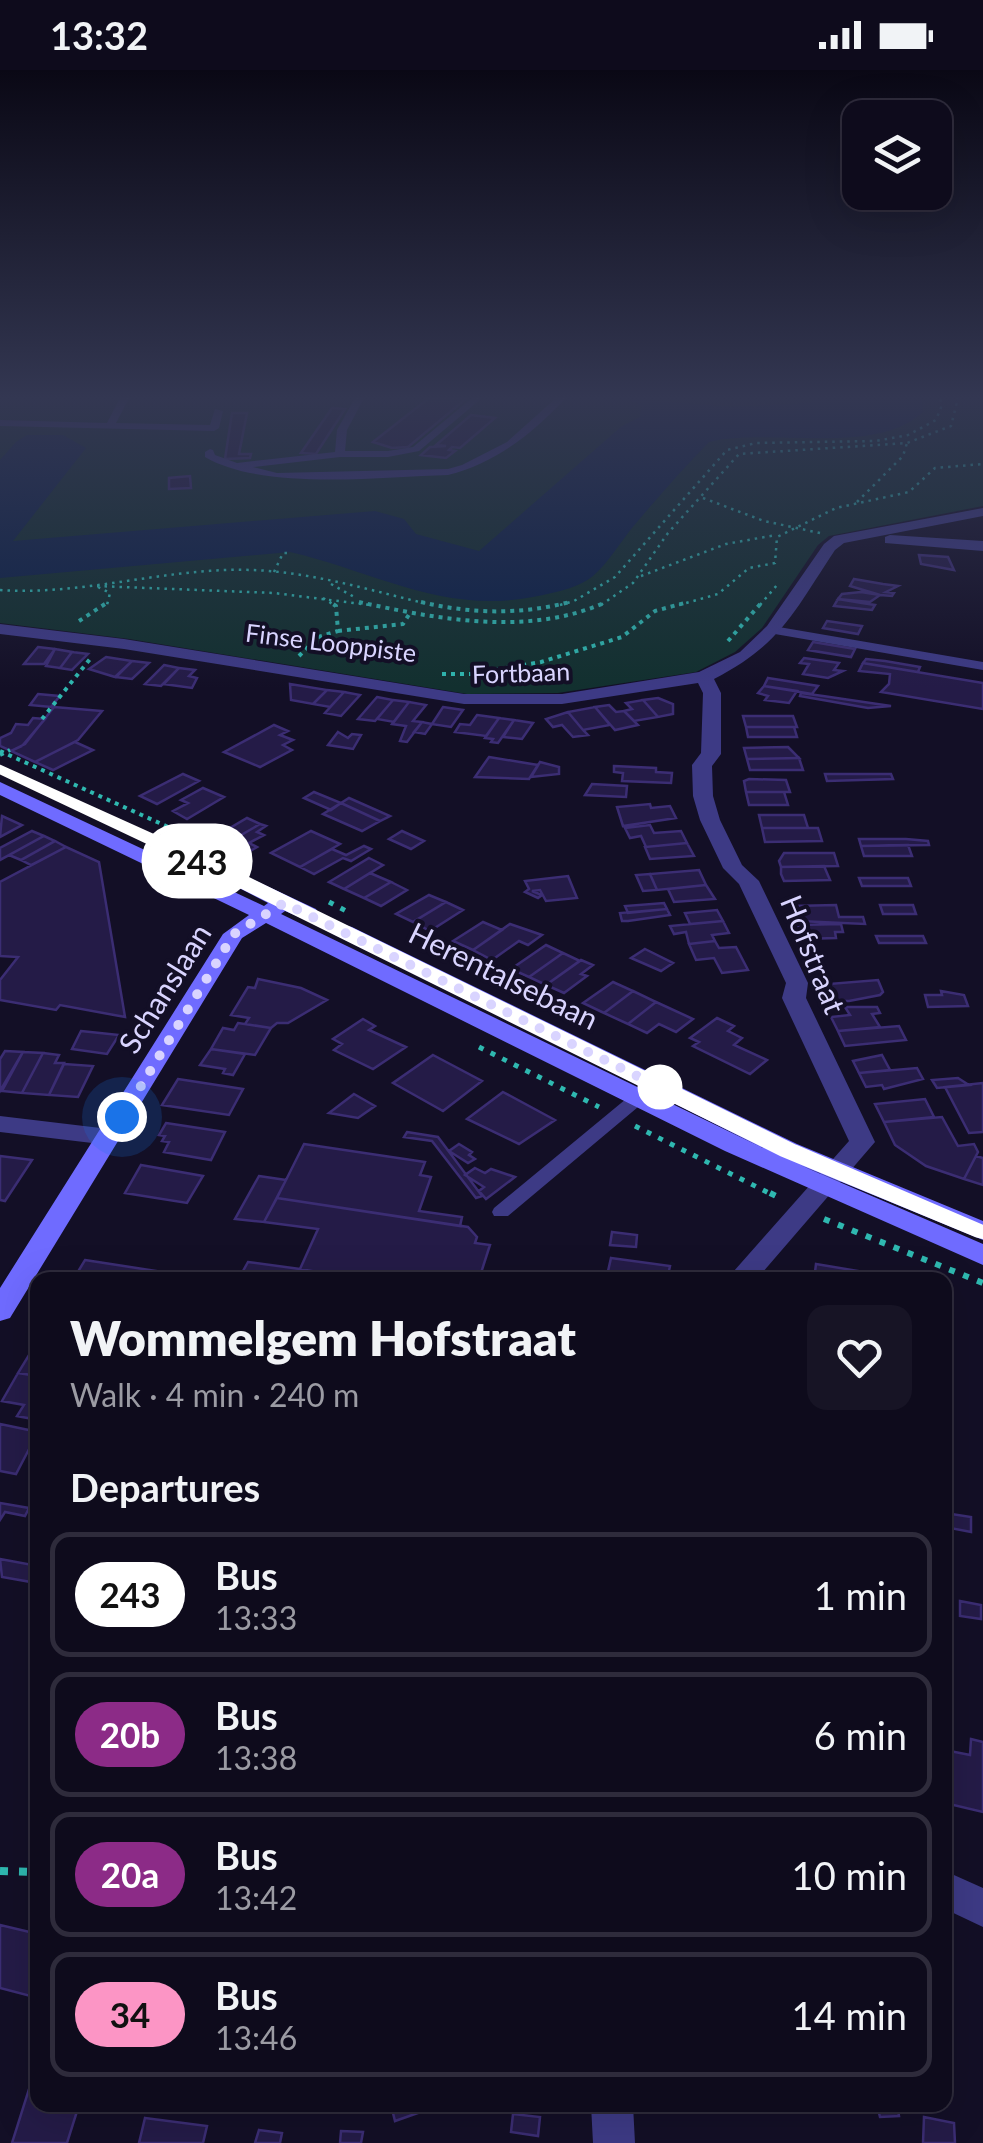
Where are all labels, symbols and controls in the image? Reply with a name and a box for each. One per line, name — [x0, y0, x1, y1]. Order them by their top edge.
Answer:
text: 13:32 — [50, 12, 148, 58]
map controls — [842, 100, 952, 210]
button: layers — [842, 100, 952, 210]
street label: Finse Looppiste — [244, 617, 418, 667]
street label: Fortbaan — [471, 655, 571, 689]
line badge: 243 — [140, 828, 254, 894]
text: 243 — [167, 840, 227, 882]
street label: Hofstraat — [774, 890, 854, 1019]
street label: Herentalsebaan — [404, 914, 604, 1036]
street label: Schanslaan — [110, 917, 218, 1059]
unlabelled marker — [639, 1066, 681, 1108]
your location — [97, 1092, 147, 1142]
button: heart — [807, 1305, 912, 1410]
text: Wommelgem Hofstraat — [70, 1309, 576, 1366]
text: Walk · 4 min · 240 m — [70, 1375, 359, 1414]
text: Departures — [70, 1464, 260, 1510]
text: Bus — [215, 1552, 278, 1598]
text: 1 min — [814, 1572, 907, 1618]
text: 243 — [100, 1573, 160, 1615]
text: 13:33 — [215, 1598, 297, 1637]
text: Bus — [215, 1692, 278, 1738]
text: 6 min — [814, 1712, 907, 1758]
text: 20b — [100, 1713, 160, 1755]
text: 13:38 — [215, 1738, 297, 1777]
text: Bus — [215, 1832, 278, 1878]
text: 10 min — [792, 1852, 907, 1898]
text: 20a — [101, 1853, 159, 1895]
text: 13:42 — [215, 1878, 297, 1917]
text: Bus — [215, 1972, 278, 2018]
text: 14 min — [792, 1992, 907, 2038]
text: 34 — [110, 1993, 150, 2035]
text: 13:46 — [215, 2018, 297, 2057]

